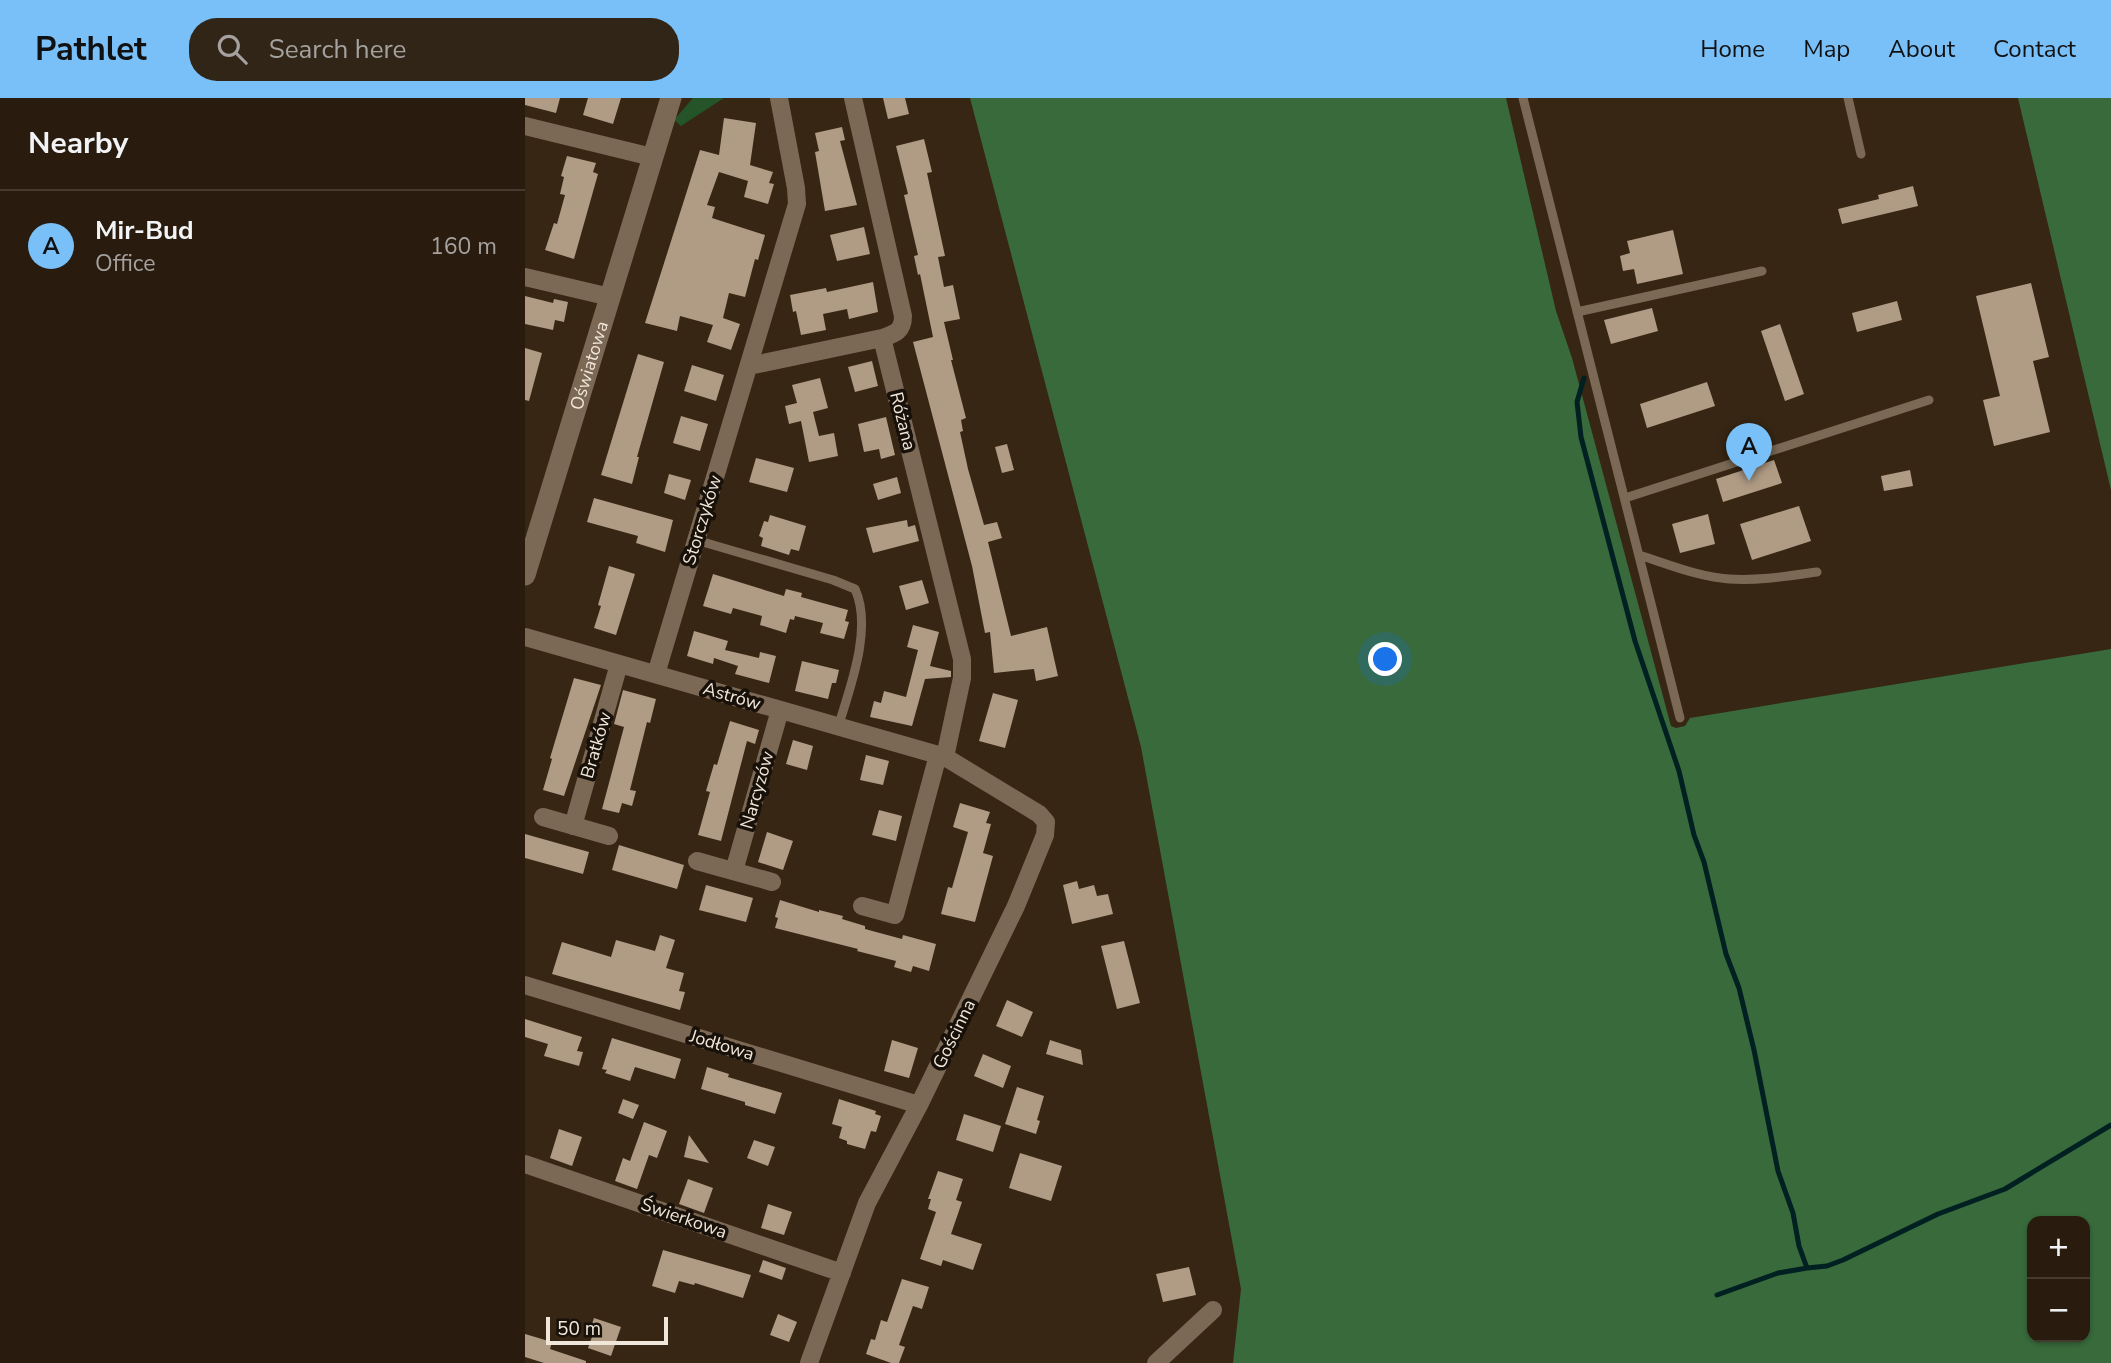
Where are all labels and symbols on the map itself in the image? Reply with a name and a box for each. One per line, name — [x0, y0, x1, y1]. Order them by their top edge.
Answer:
street label: Oświatowa — [564, 318, 614, 413]
street label: Różana — [884, 389, 922, 453]
pin: A — [1726, 423, 1772, 481]
street label: Storczyków — [677, 472, 727, 568]
your location — [1368, 642, 1402, 676]
street label: Astrów — [700, 676, 764, 716]
street label: Bratków — [575, 709, 617, 781]
street label: Narcyzów — [734, 748, 780, 832]
street label: Gościnna — [927, 995, 981, 1073]
street label: Jodłowa — [686, 1024, 757, 1066]
street label: Świerkowa — [638, 1192, 730, 1244]
scale bar — [546, 1314, 669, 1346]

